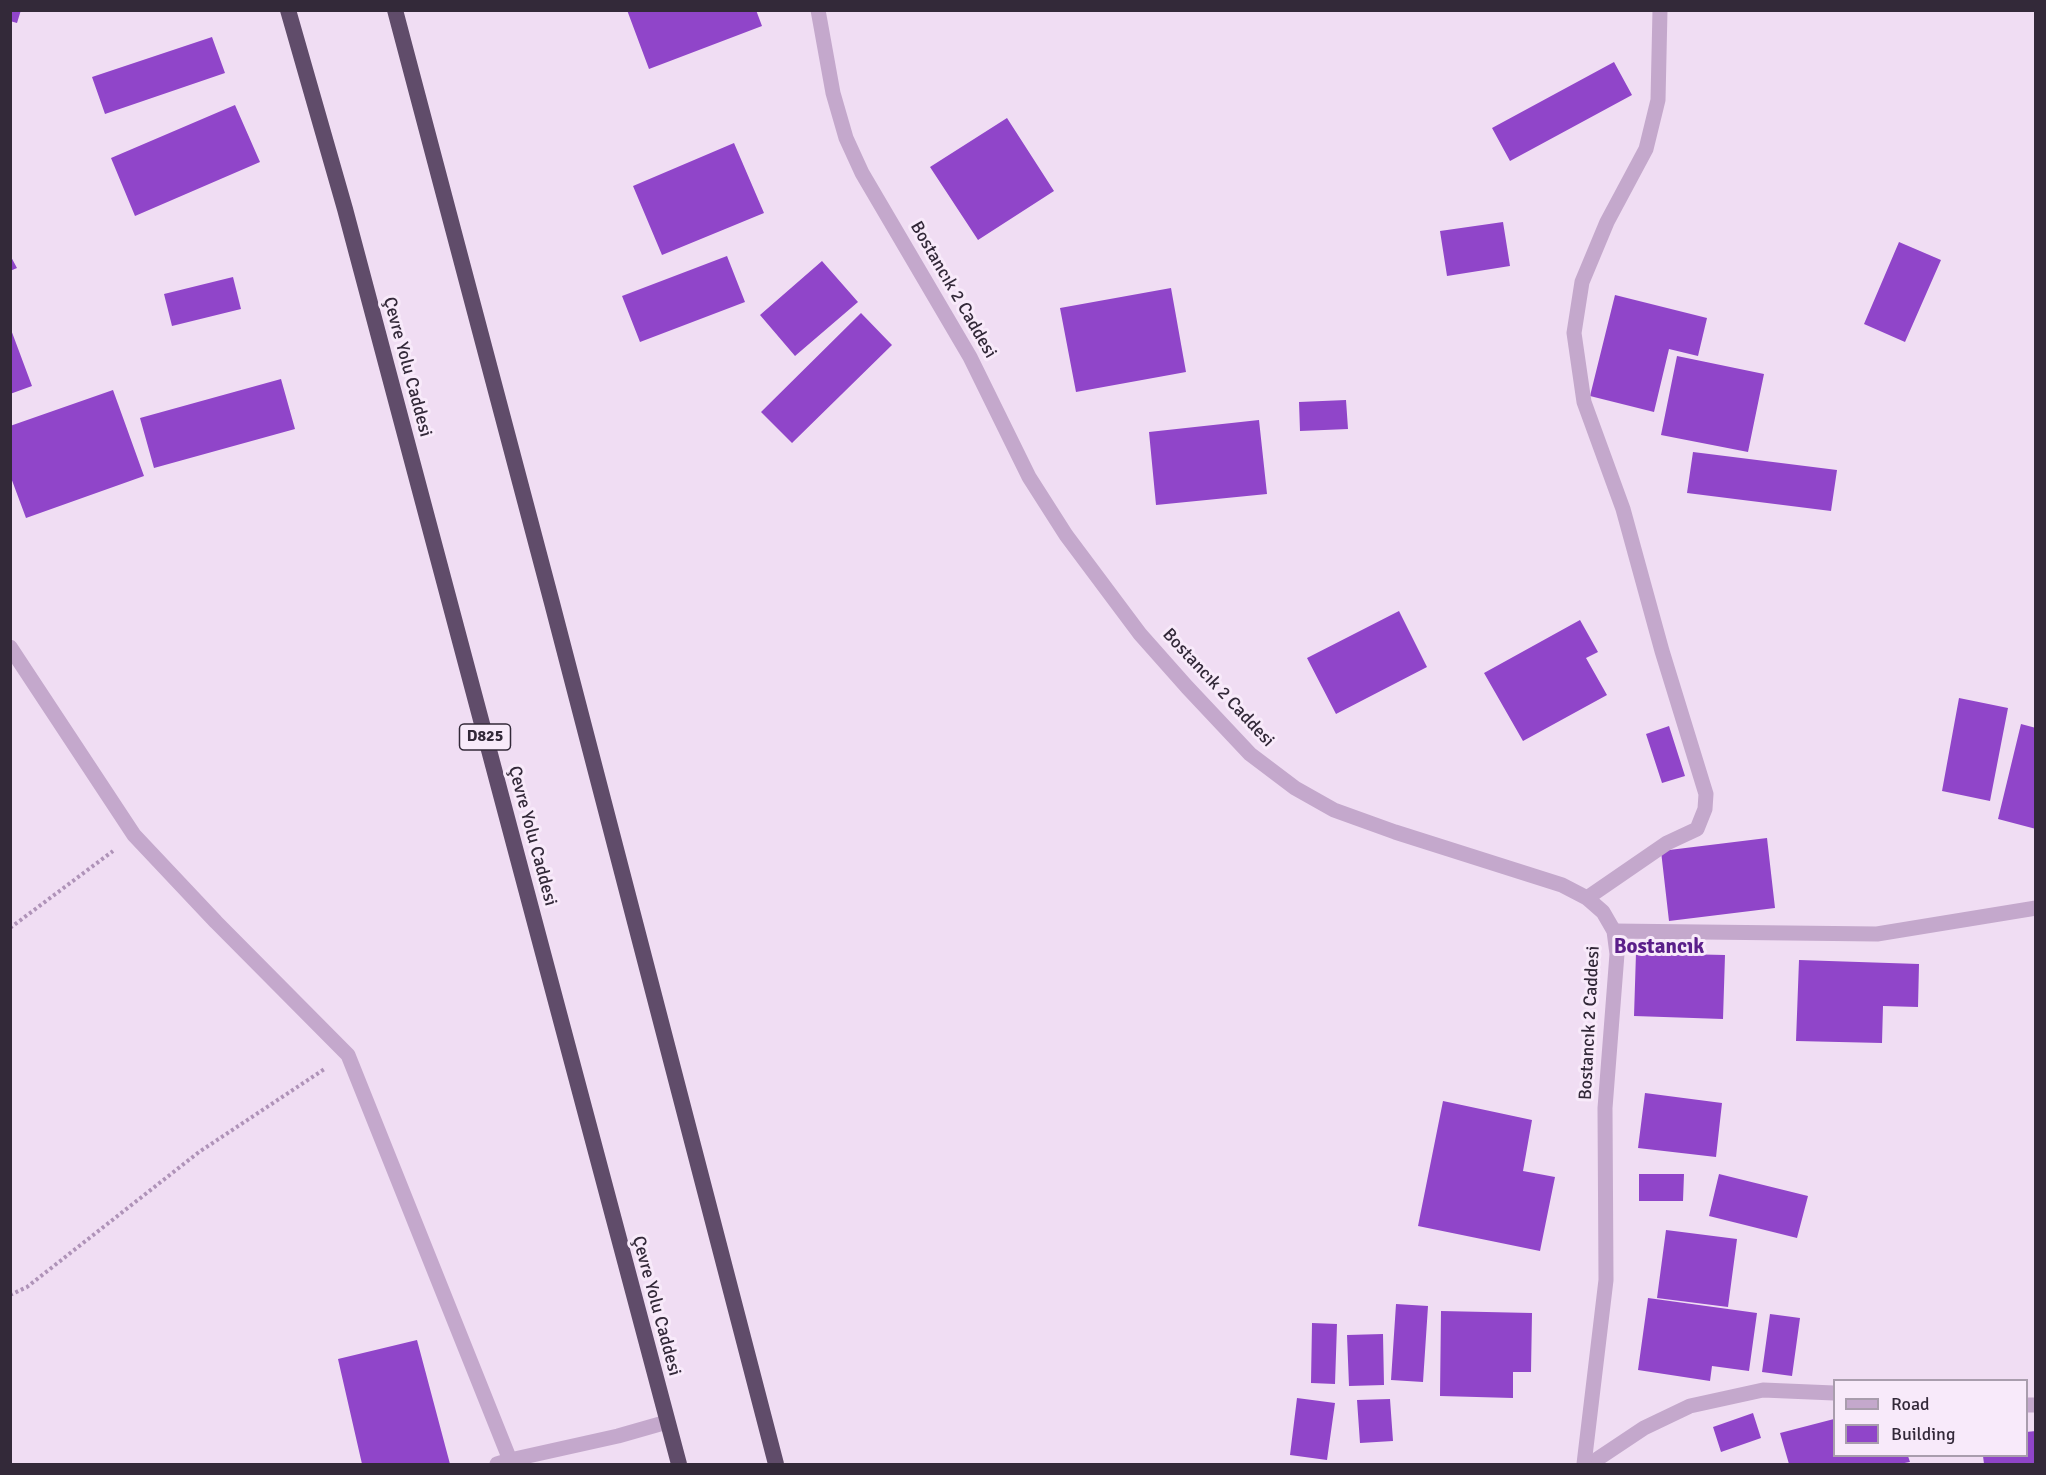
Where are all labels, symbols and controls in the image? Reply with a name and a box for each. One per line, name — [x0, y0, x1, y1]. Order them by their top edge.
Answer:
street label: Bostancık 2 Caddesi — [905, 218, 1001, 362]
street label: Çevre Yolu Caddesi — [378, 295, 436, 439]
street label: Bostancık 2 Caddesi — [1157, 624, 1279, 752]
road number: D825 — [460, 724, 510, 750]
street label: Çevre Yolu Caddesi — [503, 764, 561, 908]
district label: Bostancık — [1614, 934, 1704, 960]
street label: Bostancık 2 Caddesi — [1575, 945, 1605, 1101]
street label: Çevre Yolu Caddesi — [627, 1234, 685, 1378]
legend — [1833, 1379, 2028, 1457]
text: Road — [1891, 1393, 1930, 1415]
text: Building — [1891, 1423, 1955, 1445]

